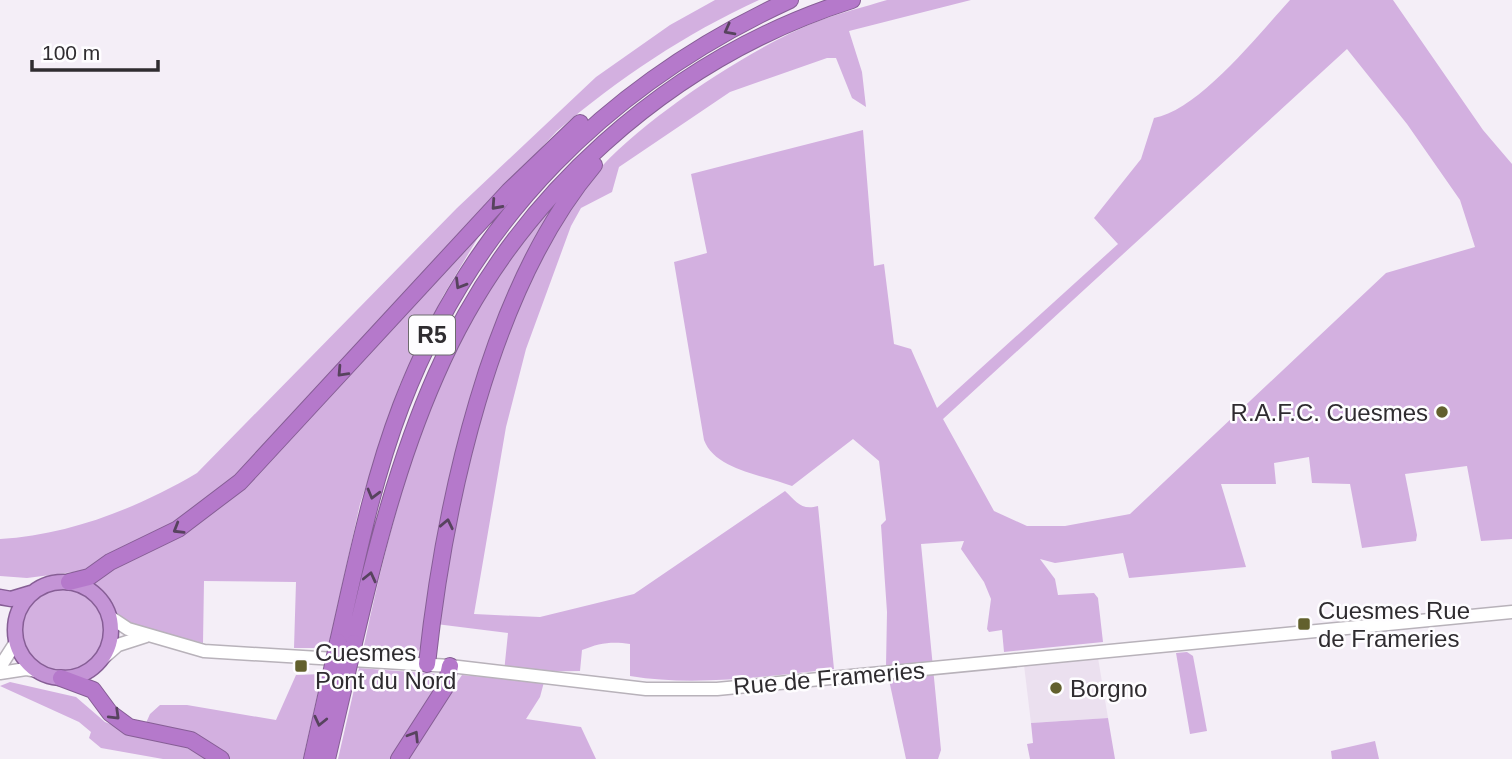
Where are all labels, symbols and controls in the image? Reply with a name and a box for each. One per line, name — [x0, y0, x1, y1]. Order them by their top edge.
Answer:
one-way arrow — [723, 22, 736, 35]
scale bar — [32, 28, 158, 72]
text: 100 m — [42, 41, 100, 64]
one-way arrow — [492, 197, 504, 210]
one-way arrow — [456, 277, 469, 290]
road number: R5 — [409, 316, 455, 354]
one-way arrow — [337, 364, 350, 377]
place label: R.A.F.C. Cuesmes — [1231, 399, 1428, 426]
marker: R.A.F.C. Cuesmes — [1434, 404, 1450, 420]
one-way arrow — [367, 487, 382, 499]
one-way arrow — [439, 518, 454, 530]
one-way arrow — [173, 520, 186, 533]
one-way arrow — [361, 571, 376, 583]
place label: Cuesmes Rue de Frameries — [1318, 597, 1470, 652]
marker: Cuesmes Rue de Frameries — [1296, 616, 1312, 632]
place label: Cuesmes Pont du Nord — [315, 639, 456, 694]
street label: Rue de Frameries — [732, 656, 926, 700]
marker: Cuesmes Pont du Nord — [293, 658, 309, 674]
place label: Borgno — [1070, 675, 1147, 702]
marker: Borgno — [1048, 680, 1064, 696]
one-way arrow — [107, 707, 120, 720]
one-way arrow — [314, 715, 329, 727]
one-way arrow — [406, 730, 419, 743]

